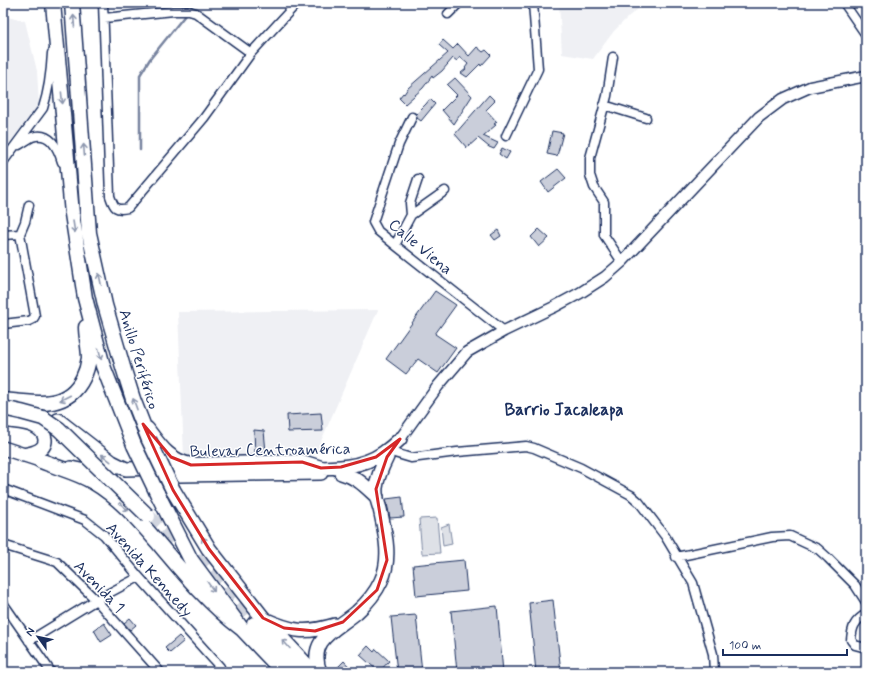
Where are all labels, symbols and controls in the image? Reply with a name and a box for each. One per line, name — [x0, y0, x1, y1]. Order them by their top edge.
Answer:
one-way arrow — [70, 15, 77, 28]
one-way arrow — [58, 91, 66, 104]
one-way arrow — [80, 144, 87, 157]
street label: Calle Viena — [384, 214, 456, 280]
one-way arrow — [70, 220, 78, 233]
one-way arrow — [95, 273, 103, 286]
street label: Anillo Periférico — [113, 307, 164, 412]
one-way arrow — [97, 347, 104, 360]
one-way arrow — [59, 395, 71, 402]
one-way arrow — [131, 398, 139, 410]
district label: Barrio Jacaleapa — [505, 399, 623, 421]
street label: Bulevar Centroamérica — [189, 439, 351, 462]
one-way arrow — [101, 454, 112, 462]
one-way arrow — [119, 502, 129, 512]
street label: Avenida Kennedy — [101, 518, 197, 622]
one-way arrow — [200, 536, 208, 548]
street label: Avenida 1 — [69, 556, 129, 618]
one-way arrow — [207, 582, 215, 593]
north arrow — [18, 617, 58, 657]
text: N — [23, 625, 38, 639]
scale bar — [723, 631, 847, 657]
text: 100 m — [729, 638, 761, 654]
one-way arrow — [281, 639, 290, 649]

